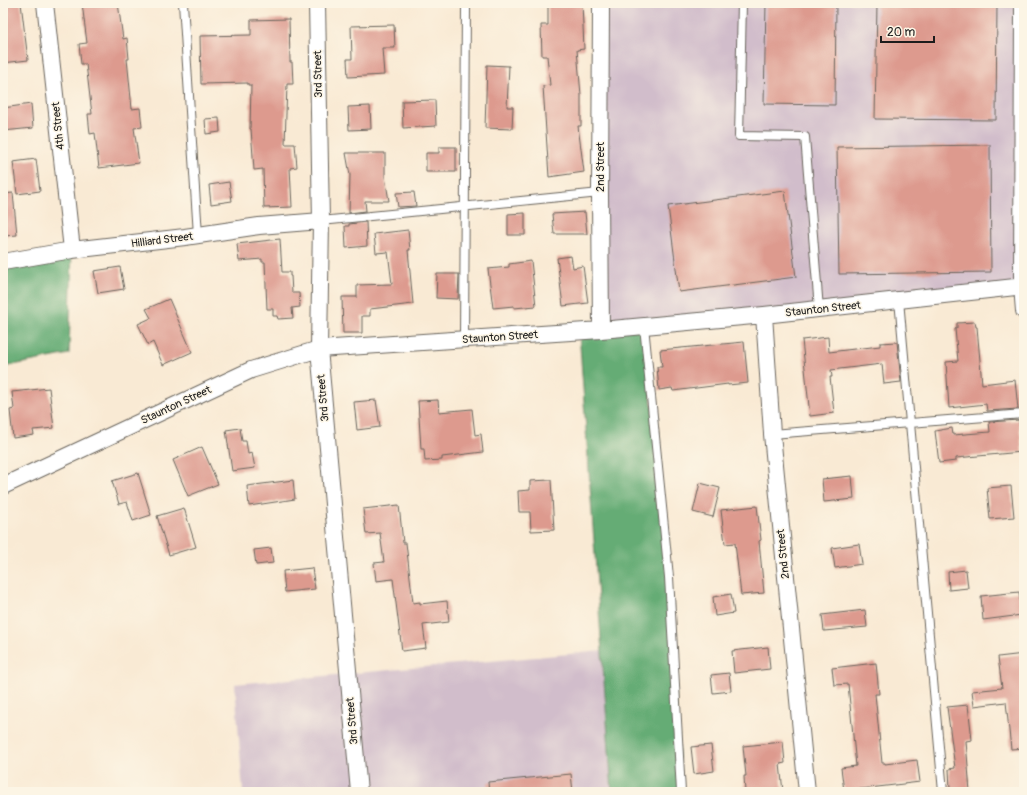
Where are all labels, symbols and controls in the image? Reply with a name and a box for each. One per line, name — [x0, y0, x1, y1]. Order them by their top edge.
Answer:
scale bar — [881, 18, 934, 44]
text: 20 m — [887, 25, 916, 40]
street label: 3rd Street — [311, 50, 325, 98]
street label: 4th Street — [49, 101, 67, 151]
street label: 2nd Street — [594, 141, 607, 192]
street label: Hilliard Street — [130, 230, 194, 250]
street label: Staunton Street — [784, 299, 862, 319]
street label: Staunton Street — [462, 328, 539, 346]
street label: 3rd Street — [314, 373, 332, 422]
street label: Staunton Street — [139, 383, 214, 427]
street label: 2nd Street — [774, 528, 792, 580]
street label: 3rd Street — [343, 696, 361, 745]

